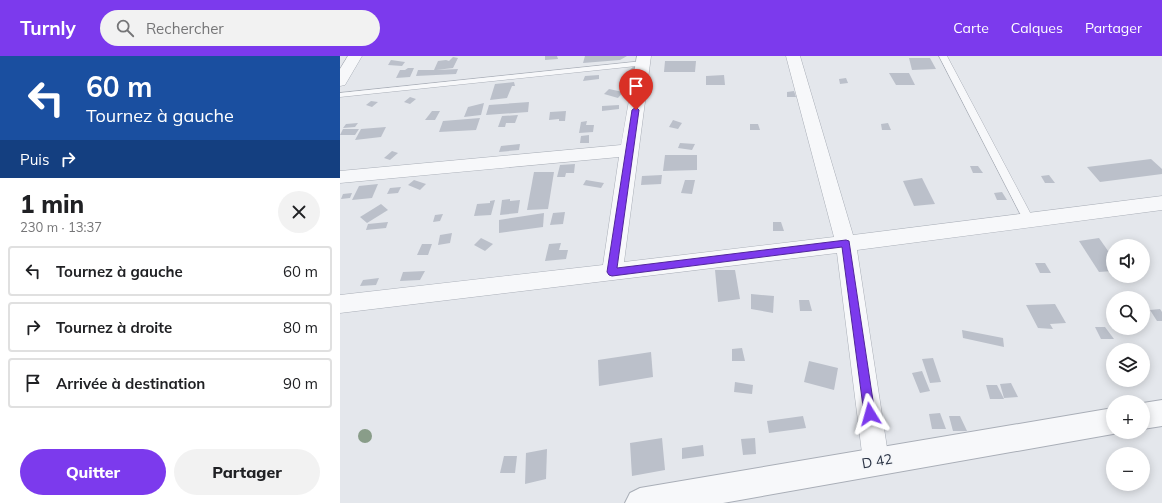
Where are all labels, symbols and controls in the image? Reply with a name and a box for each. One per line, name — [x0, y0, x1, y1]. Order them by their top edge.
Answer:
search box — [100, 10, 380, 46]
text: Turnly — [20, 16, 76, 40]
icon: search — [114, 17, 136, 39]
text: Rechercher — [146, 19, 224, 38]
text: Carte — [953, 19, 989, 37]
text: Calques — [1011, 19, 1063, 37]
text: Partager — [1085, 19, 1142, 37]
text: 60 m — [86, 69, 152, 104]
pin — [619, 69, 653, 110]
icon: left — [20, 72, 72, 124]
icon: arrive — [625, 75, 647, 97]
text: Tournez à gauche — [86, 104, 234, 127]
icon: right — [57, 148, 79, 170]
text: Puis — [20, 150, 49, 169]
text: 1 min — [20, 189, 84, 219]
button: close — [278, 191, 320, 233]
text: 230 m · 13:37 — [20, 219, 102, 235]
map controls — [1106, 239, 1150, 491]
button: sound — [1106, 239, 1150, 283]
icon: left — [22, 260, 44, 282]
text: Tournez à gauche — [56, 262, 183, 281]
text: 60 m — [283, 262, 318, 281]
button: search — [1106, 291, 1150, 335]
icon: right — [22, 316, 44, 338]
text: Tournez à droite — [56, 318, 172, 337]
text: 80 m — [283, 318, 318, 337]
button: layers — [1106, 343, 1150, 387]
icon: arrive — [22, 372, 44, 394]
text: Arrivée à destination — [56, 374, 205, 393]
text: 90 m — [283, 374, 318, 393]
position arrow — [849, 393, 891, 435]
button: + — [1106, 395, 1150, 439]
button: − — [1106, 447, 1150, 491]
button: Quitter — [20, 449, 166, 495]
button: Partager — [174, 449, 320, 495]
street label: D 42 — [860, 449, 894, 473]

